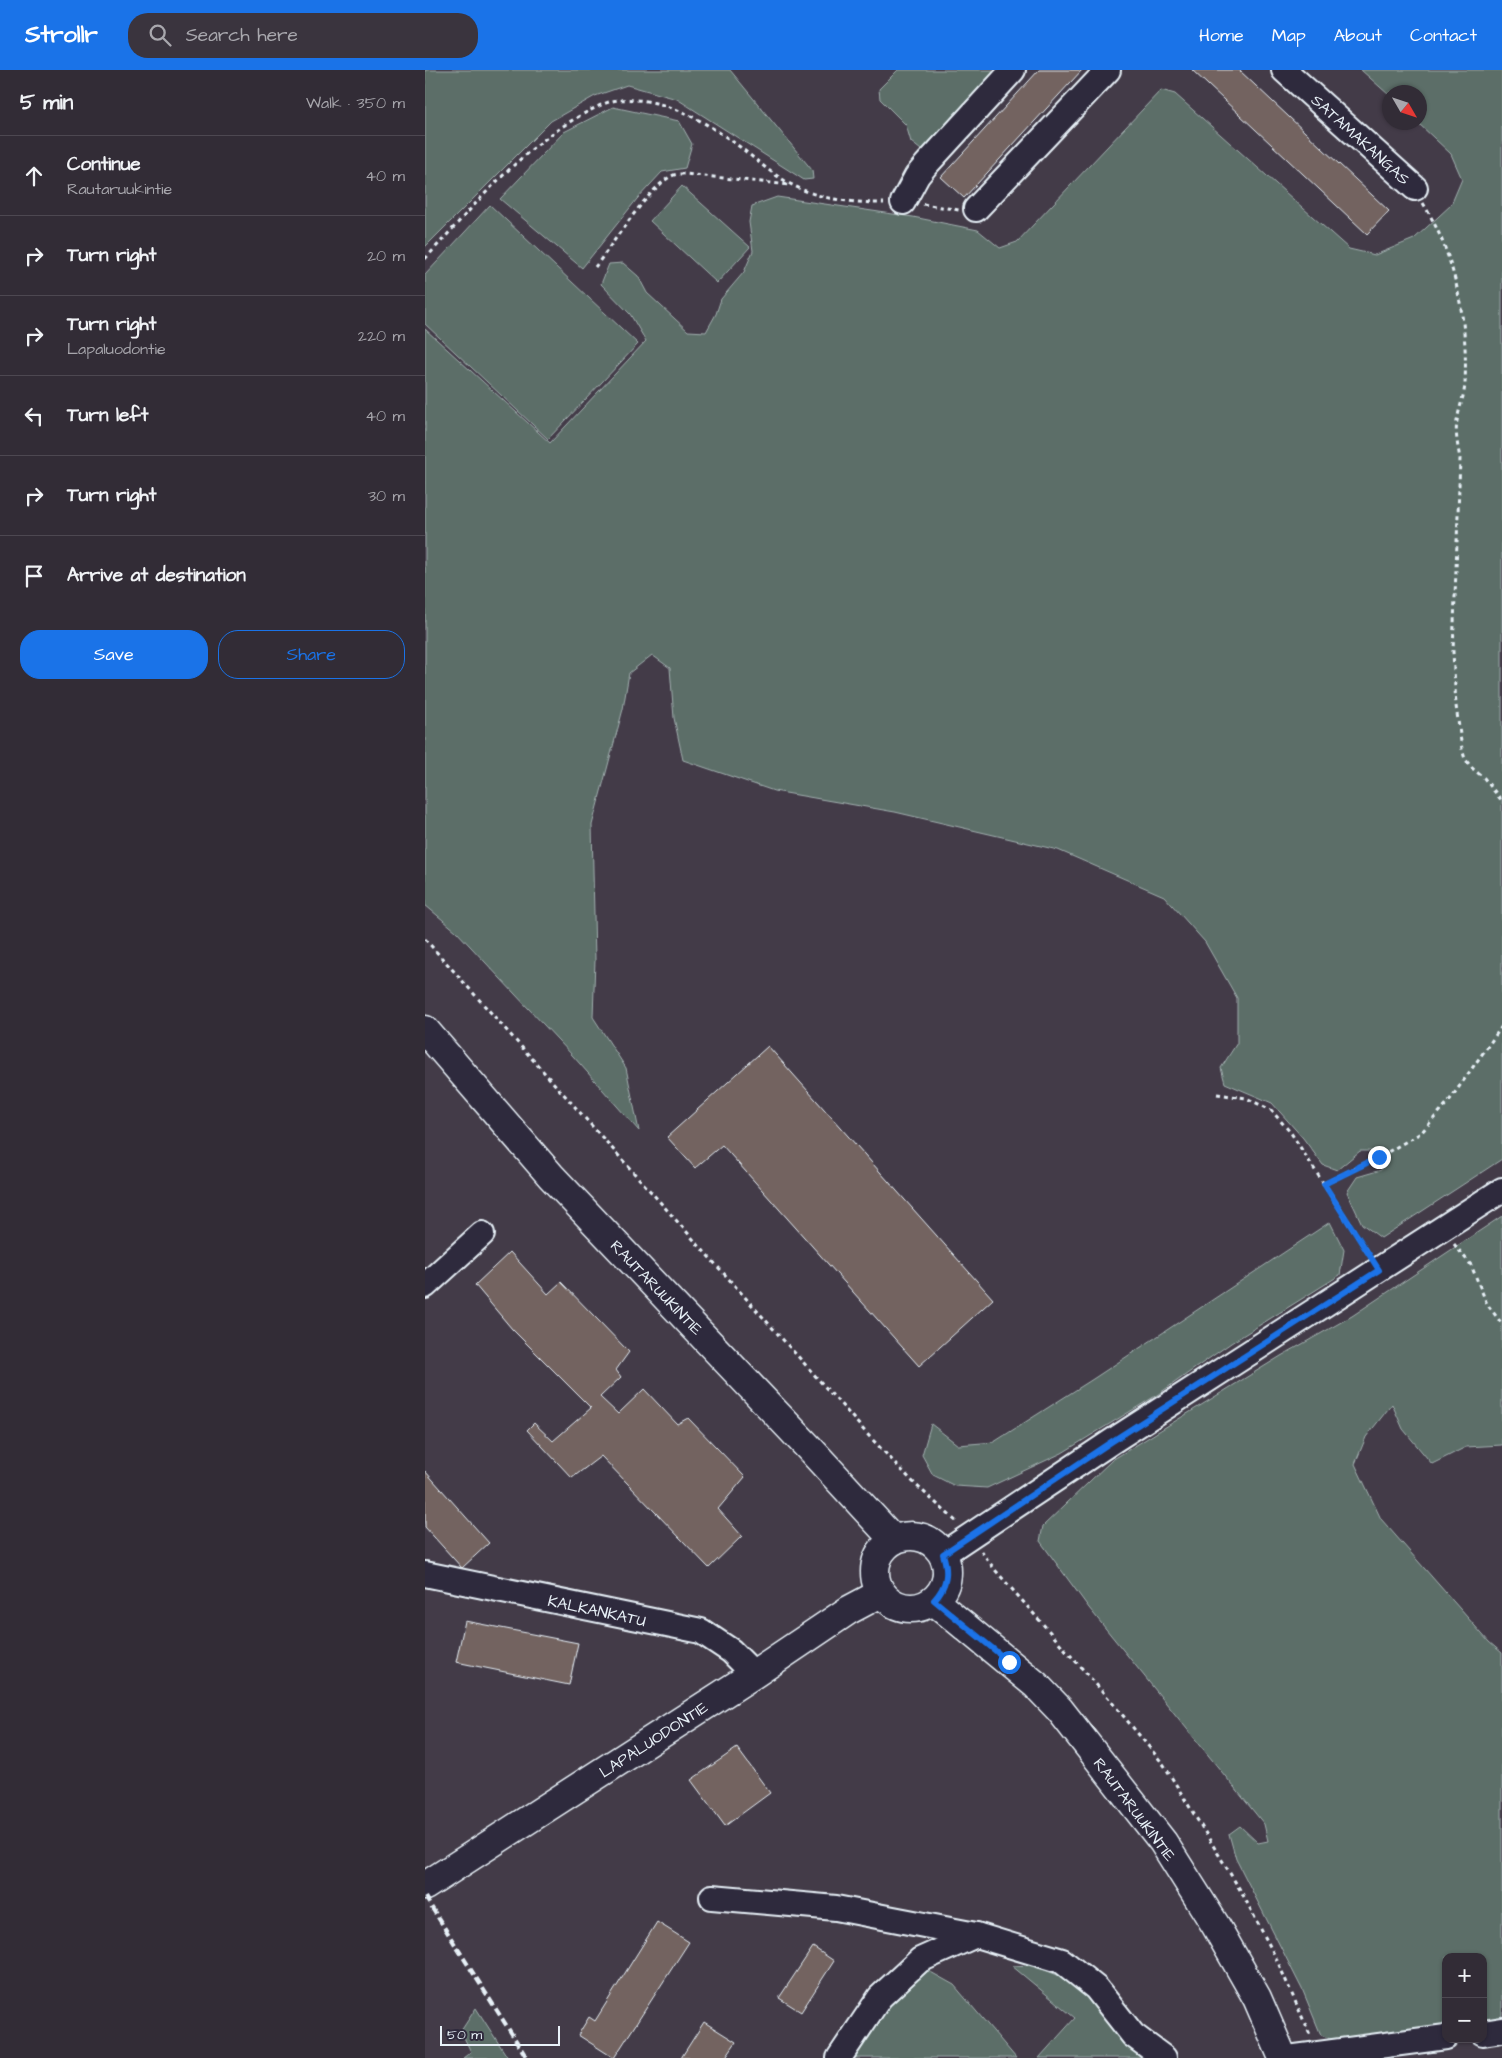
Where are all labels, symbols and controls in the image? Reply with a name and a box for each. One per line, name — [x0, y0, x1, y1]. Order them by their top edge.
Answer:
search box — [128, 13, 478, 58]
text: Strollr — [25, 18, 98, 52]
icon: search — [146, 21, 174, 49]
text: Search here — [186, 22, 298, 49]
text: Home — [1199, 23, 1244, 48]
text: Map — [1272, 23, 1306, 48]
text: About — [1334, 23, 1382, 48]
text: Contact — [1410, 23, 1477, 48]
north arrow — [1382, 85, 1427, 130]
text: 5 min — [20, 88, 73, 117]
street label: SATAMAKANGAS — [1306, 89, 1414, 190]
text: Walk · 350 m — [306, 92, 405, 114]
text: Continue — [67, 151, 141, 178]
icon: ahead — [20, 162, 48, 190]
text: 40 m — [365, 165, 405, 187]
text: Rautaruukintie — [67, 178, 172, 200]
icon: right — [20, 242, 48, 270]
text: Turn right — [67, 242, 156, 269]
text: 20 m — [367, 245, 405, 267]
text: Turn right — [67, 311, 156, 338]
icon: right — [20, 322, 48, 350]
text: 220 m — [358, 325, 405, 347]
text: Lapaluodontie — [67, 338, 166, 360]
icon: left — [20, 402, 48, 430]
text: Turn left — [67, 402, 148, 429]
text: 40 m — [365, 405, 405, 427]
icon: right — [20, 482, 48, 510]
text: Turn right — [67, 482, 156, 509]
text: 30 m — [368, 485, 405, 507]
icon: arrive — [20, 562, 48, 590]
text: Arrive at destination — [67, 562, 246, 589]
button: Save — [20, 630, 208, 679]
button: Share — [218, 630, 405, 679]
route end — [1368, 1146, 1391, 1169]
street label: RAUTARUUKINTIE — [605, 1235, 708, 1340]
street label: KALKANKATU — [546, 1590, 648, 1632]
route start — [998, 1651, 1021, 1674]
street label: LAPALUODONTIE — [595, 1696, 713, 1783]
street label: RAUTARUUKINTIE — [1088, 1753, 1181, 1866]
map controls — [1442, 1953, 1487, 2043]
button: + — [1442, 1953, 1487, 1998]
button: − — [1442, 1998, 1487, 2043]
scale bar — [440, 2023, 560, 2046]
text: 50 m — [447, 2025, 482, 2045]

